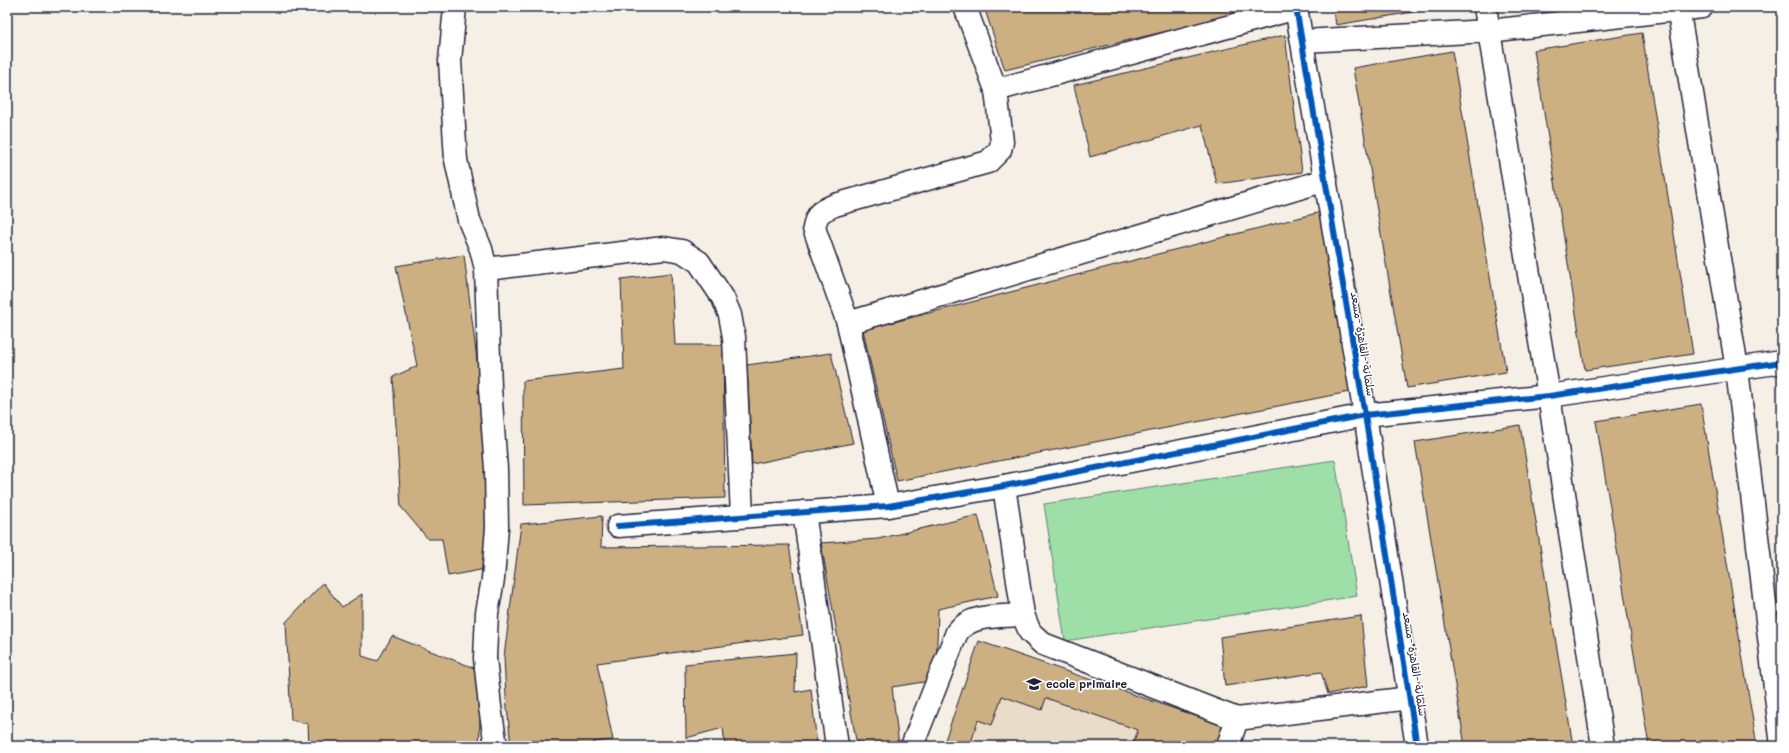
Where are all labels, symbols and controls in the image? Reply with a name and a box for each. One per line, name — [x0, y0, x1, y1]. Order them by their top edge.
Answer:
street label: سلمانة -القاهرة -مسعد — [1348, 291, 1379, 397]
street label: سلمانة -القاهرة -مسعد — [1400, 611, 1431, 717]
school or university icon: ecole primaire — [1025, 675, 1043, 693]
place label: ecole primaire — [1046, 676, 1128, 691]

